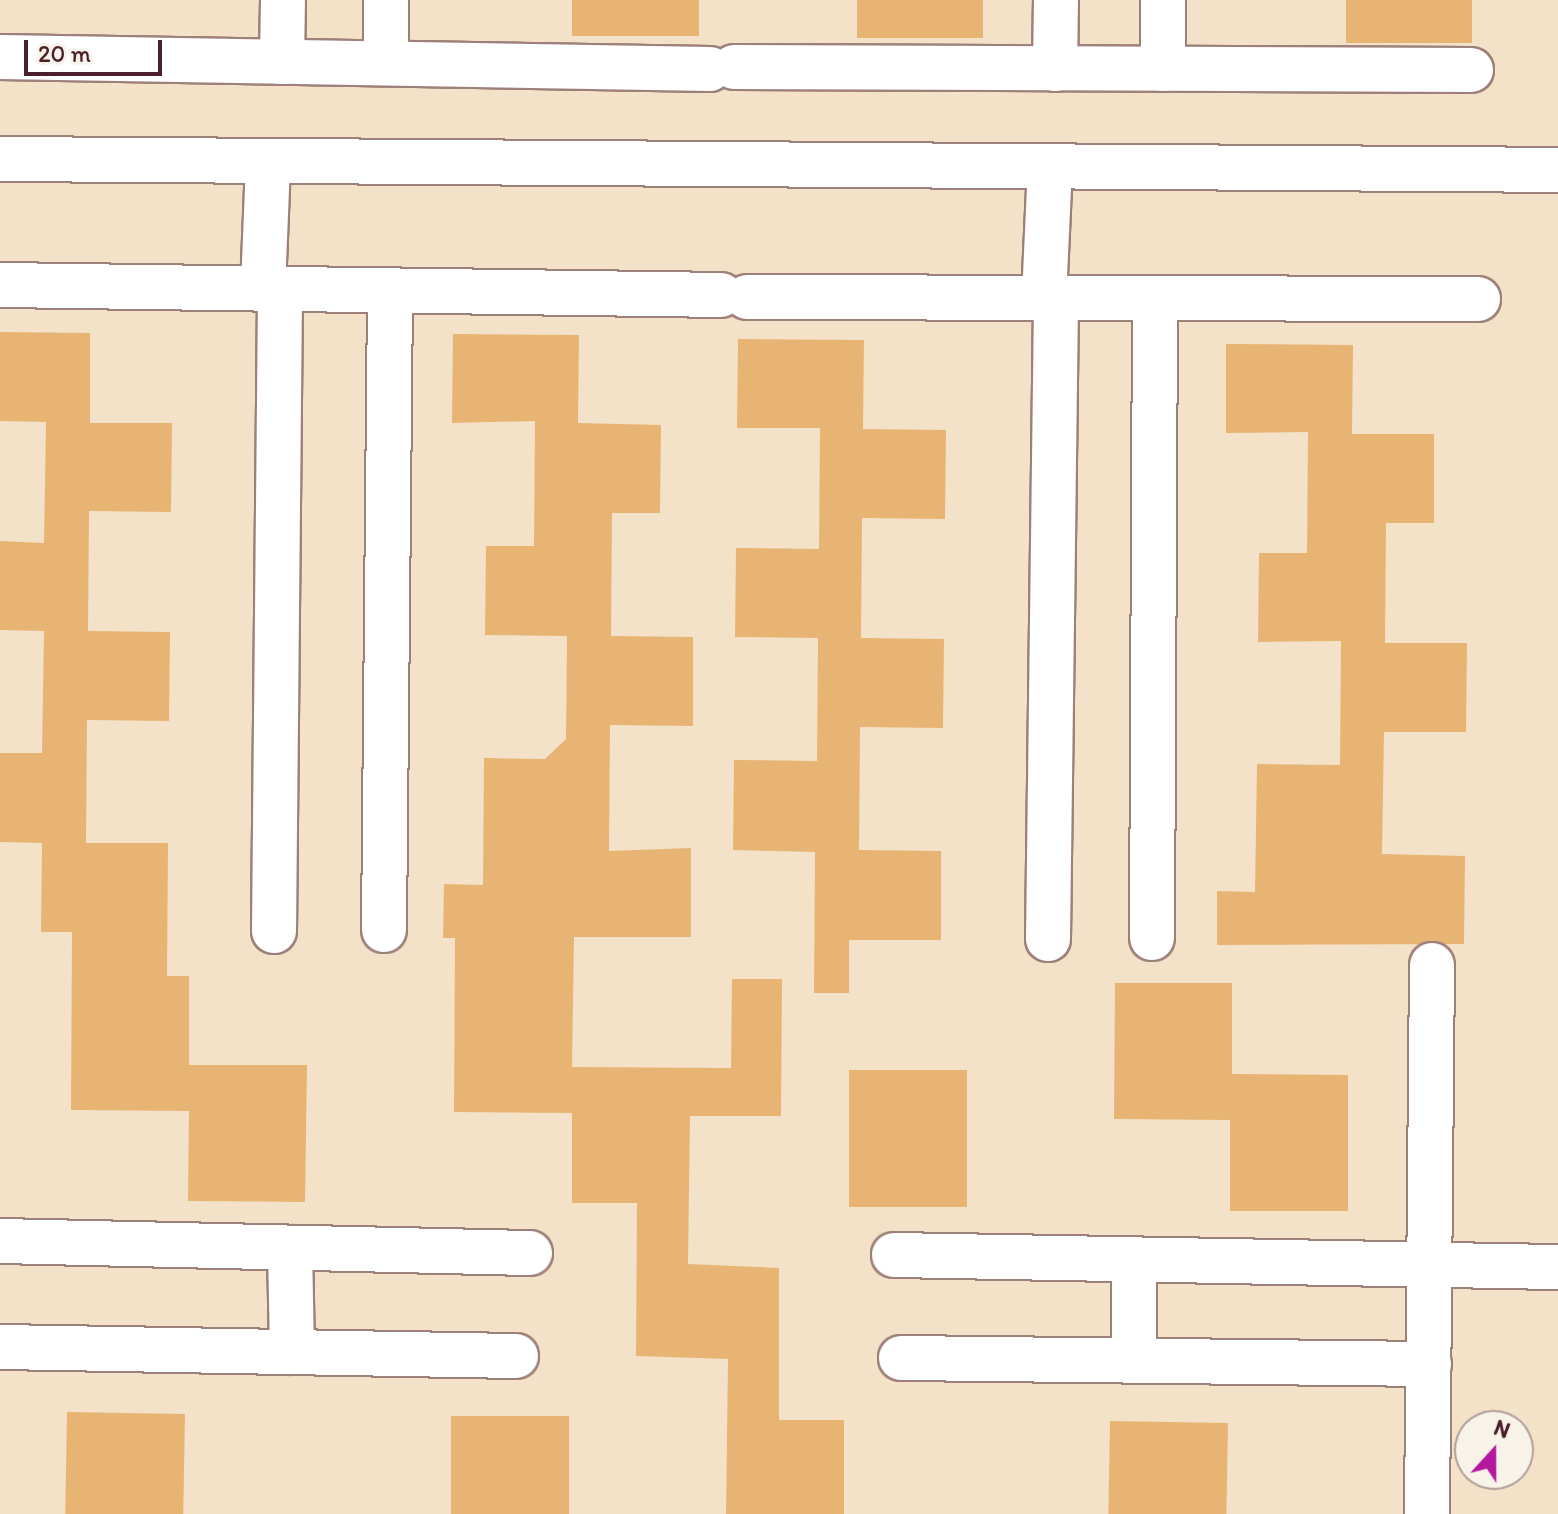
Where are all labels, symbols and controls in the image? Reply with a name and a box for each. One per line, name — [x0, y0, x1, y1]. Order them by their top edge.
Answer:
scale bar — [28, 24, 166, 74]
text: 20 m — [38, 39, 91, 68]
north arrow — [1454, 1410, 1534, 1490]
text: N — [1490, 1414, 1514, 1444]

